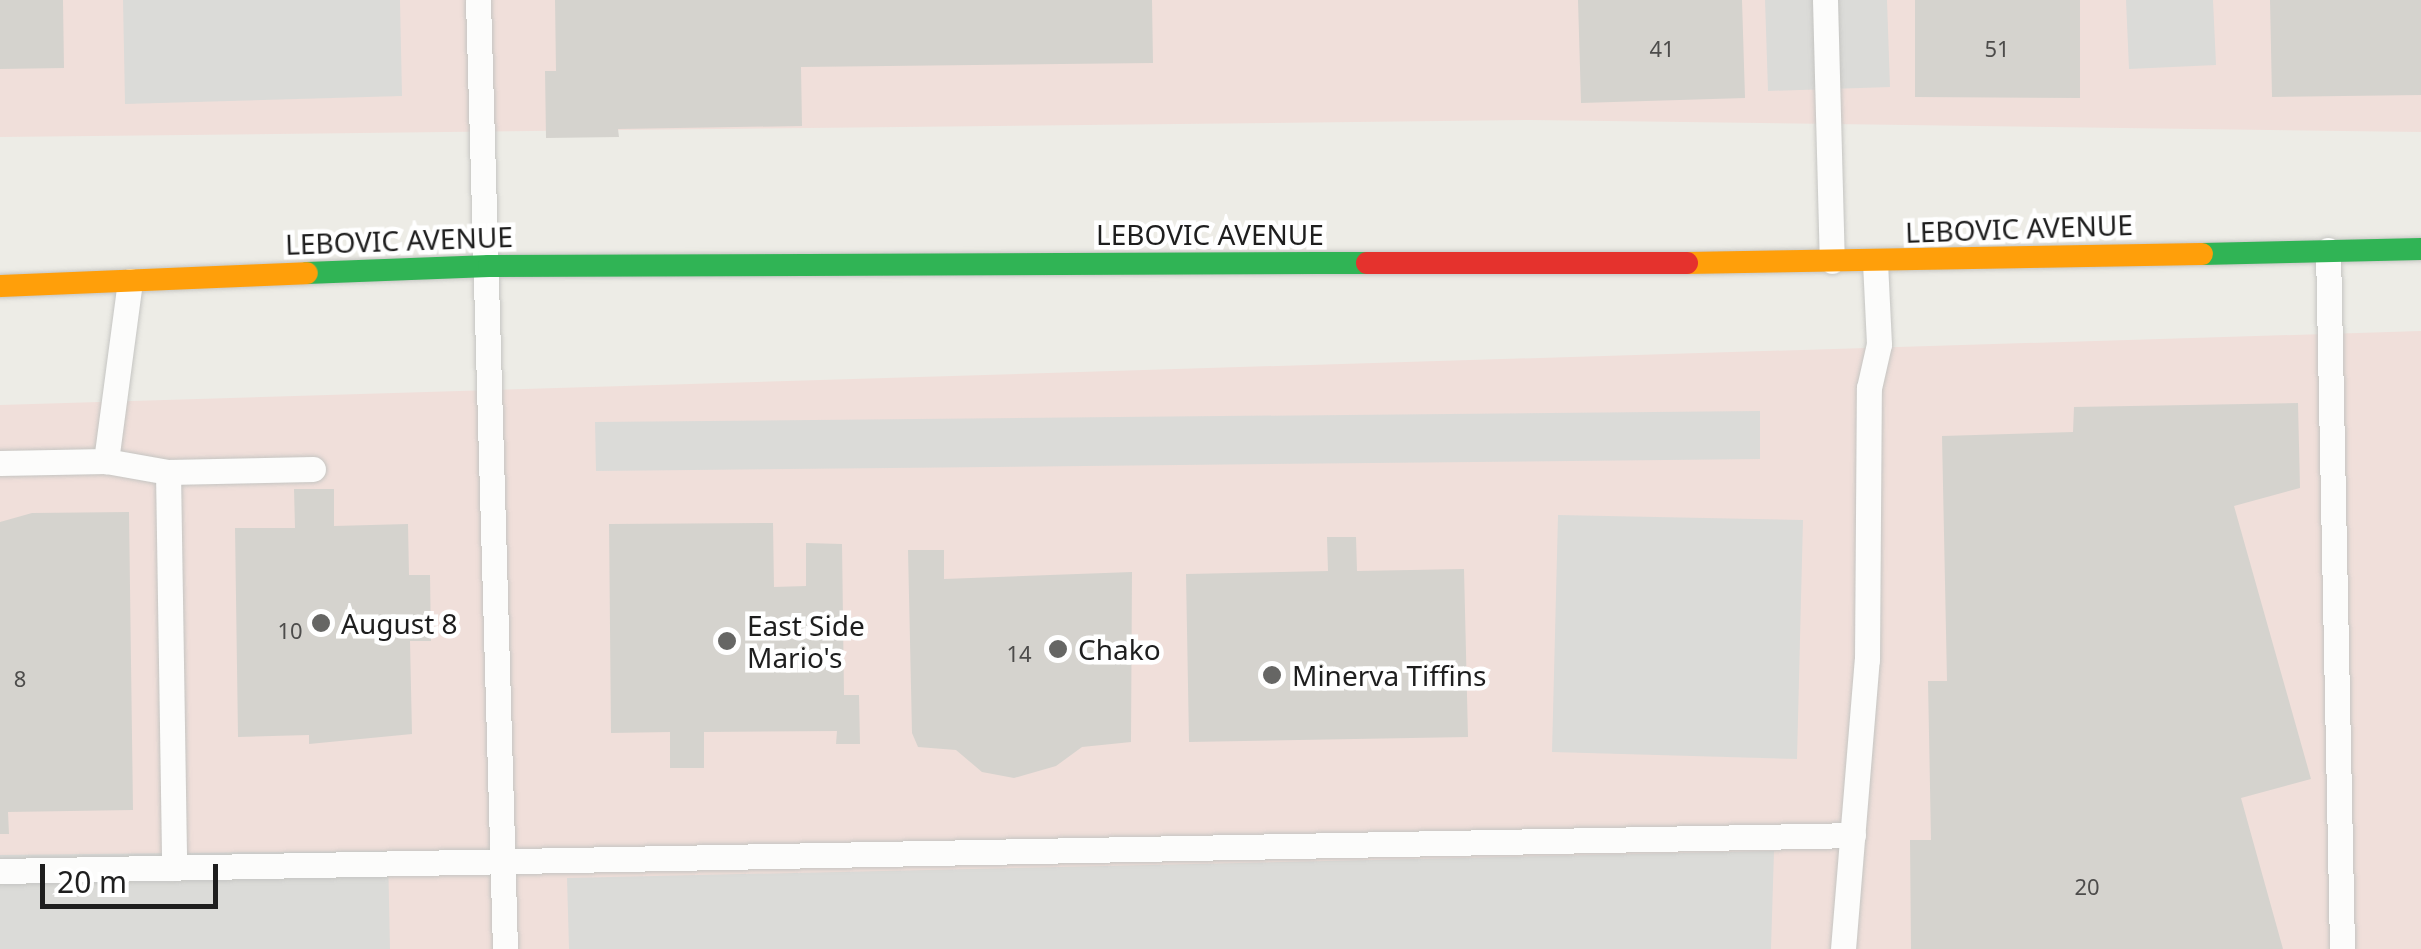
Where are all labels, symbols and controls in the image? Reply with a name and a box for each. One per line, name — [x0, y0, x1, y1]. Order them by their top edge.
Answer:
house number: 41 — [1649, 36, 1675, 62]
house number: 51 — [1984, 36, 2010, 62]
street label: LEBOVIC AVENUE — [1905, 207, 2133, 249]
street label: LEBOVIC AVENUE — [1096, 217, 1324, 251]
street label: LEBOVIC AVENUE — [285, 219, 513, 261]
place label: August 8 — [341, 606, 458, 640]
place label: East Side Mario's — [747, 608, 865, 674]
marker: August 8 — [310, 612, 332, 634]
house number: 10 — [277, 618, 303, 644]
marker: East Side Mario's — [716, 630, 738, 652]
place label: Chako — [1078, 632, 1161, 666]
marker: Chako — [1047, 638, 1069, 660]
house number: 14 — [1006, 641, 1032, 667]
place label: Minerva Tiffins — [1292, 658, 1486, 692]
marker: Minerva Tiffins — [1261, 664, 1283, 686]
house number: 8 — [14, 666, 26, 692]
scale bar — [45, 844, 222, 906]
text: 20 m — [57, 861, 127, 902]
house number: 20 — [2074, 874, 2100, 900]

